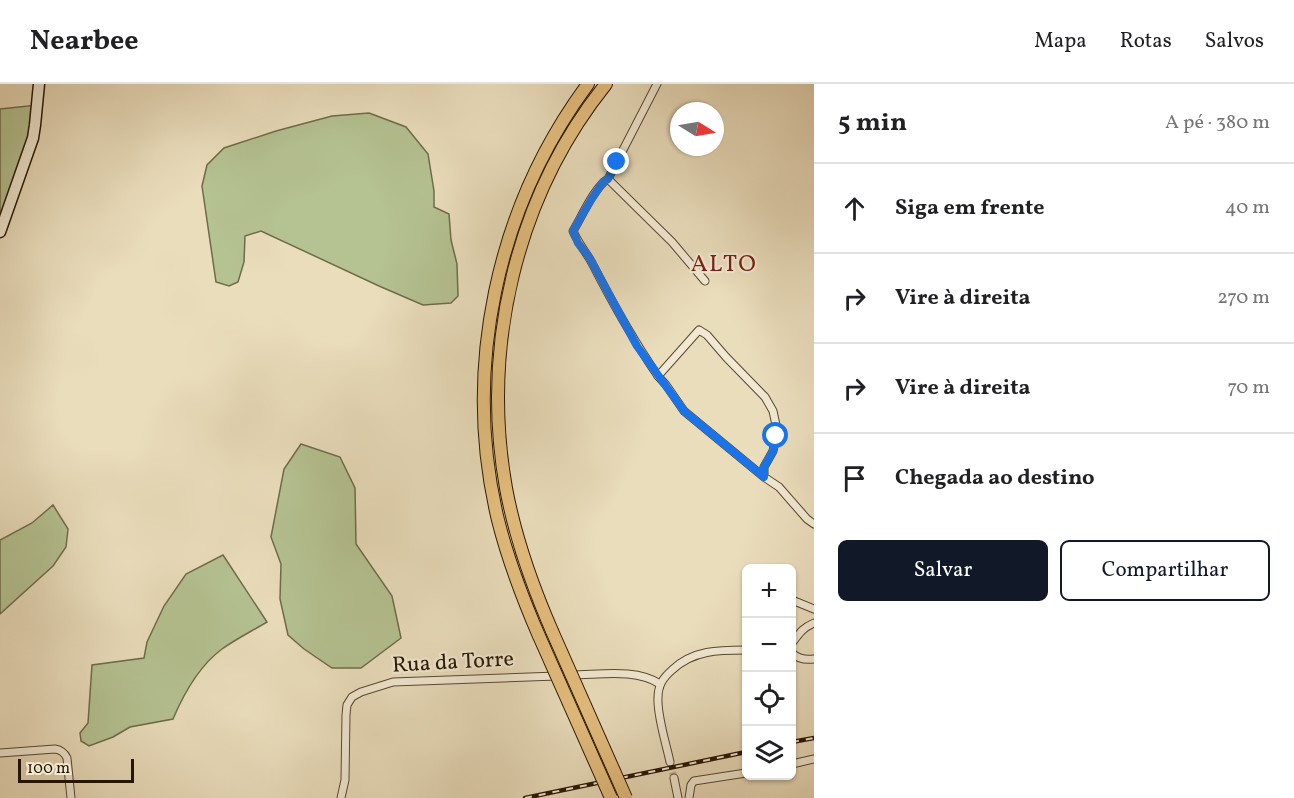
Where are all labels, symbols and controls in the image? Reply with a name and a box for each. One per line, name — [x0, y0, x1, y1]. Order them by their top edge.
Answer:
text: Nearbee — [30, 22, 139, 61]
text: Mapa — [1034, 27, 1087, 56]
text: Rotas — [1120, 27, 1172, 56]
text: Salvos — [1205, 27, 1264, 56]
north arrow — [670, 102, 724, 156]
text: 5 min — [838, 105, 907, 141]
text: A pé · 380 m — [1165, 109, 1270, 137]
route end — [603, 148, 629, 174]
icon: ahead — [838, 192, 871, 225]
text: Siga em frente — [895, 193, 1045, 224]
text: 40 m — [1225, 194, 1270, 222]
district label: ALTO — [691, 248, 757, 282]
icon: right — [838, 282, 871, 315]
text: Vire à direita — [895, 283, 1031, 314]
text: 270 m — [1217, 284, 1270, 312]
icon: right — [838, 372, 871, 405]
text: Vire à direita — [895, 373, 1031, 404]
text: 70 m — [1227, 374, 1270, 402]
route start — [762, 422, 788, 448]
icon: arrive — [838, 462, 871, 495]
text: Chegada ao destino — [895, 463, 1095, 494]
button: Salvar — [838, 540, 1048, 601]
button: Compartilhar — [1060, 540, 1270, 601]
map controls — [742, 564, 796, 780]
button: + — [742, 564, 796, 618]
button: − — [742, 618, 796, 672]
street label: Rua da Torre — [391, 644, 515, 682]
button: locate — [742, 672, 796, 726]
button: layers — [742, 726, 796, 780]
scale bar — [18, 756, 134, 784]
text: 100 m — [27, 758, 70, 780]

